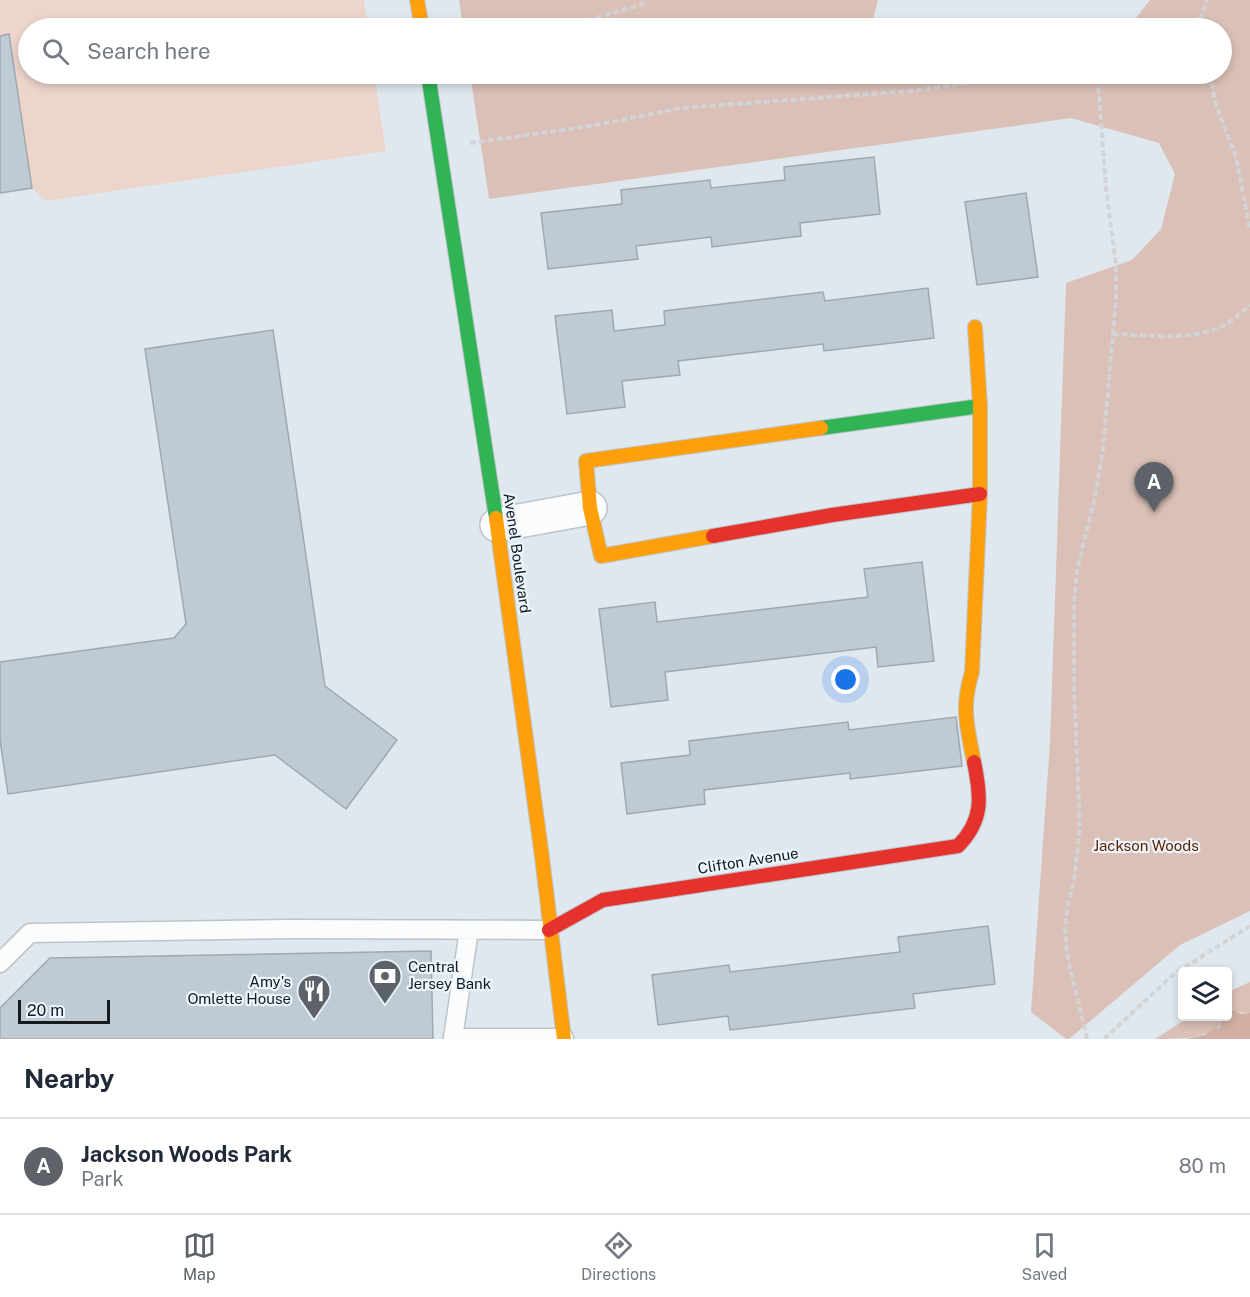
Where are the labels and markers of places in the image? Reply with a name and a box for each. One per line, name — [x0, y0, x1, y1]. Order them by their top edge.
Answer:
pin: A — [1134, 462, 1174, 512]
bank icon: Central Jersey Bank — [367, 958, 403, 1005]
place label: Central Jersey Bank — [408, 958, 491, 992]
place label: Amy's Omlette House — [187, 973, 291, 1007]
restaurant icon: Amy's Omlette House — [296, 973, 332, 1020]

